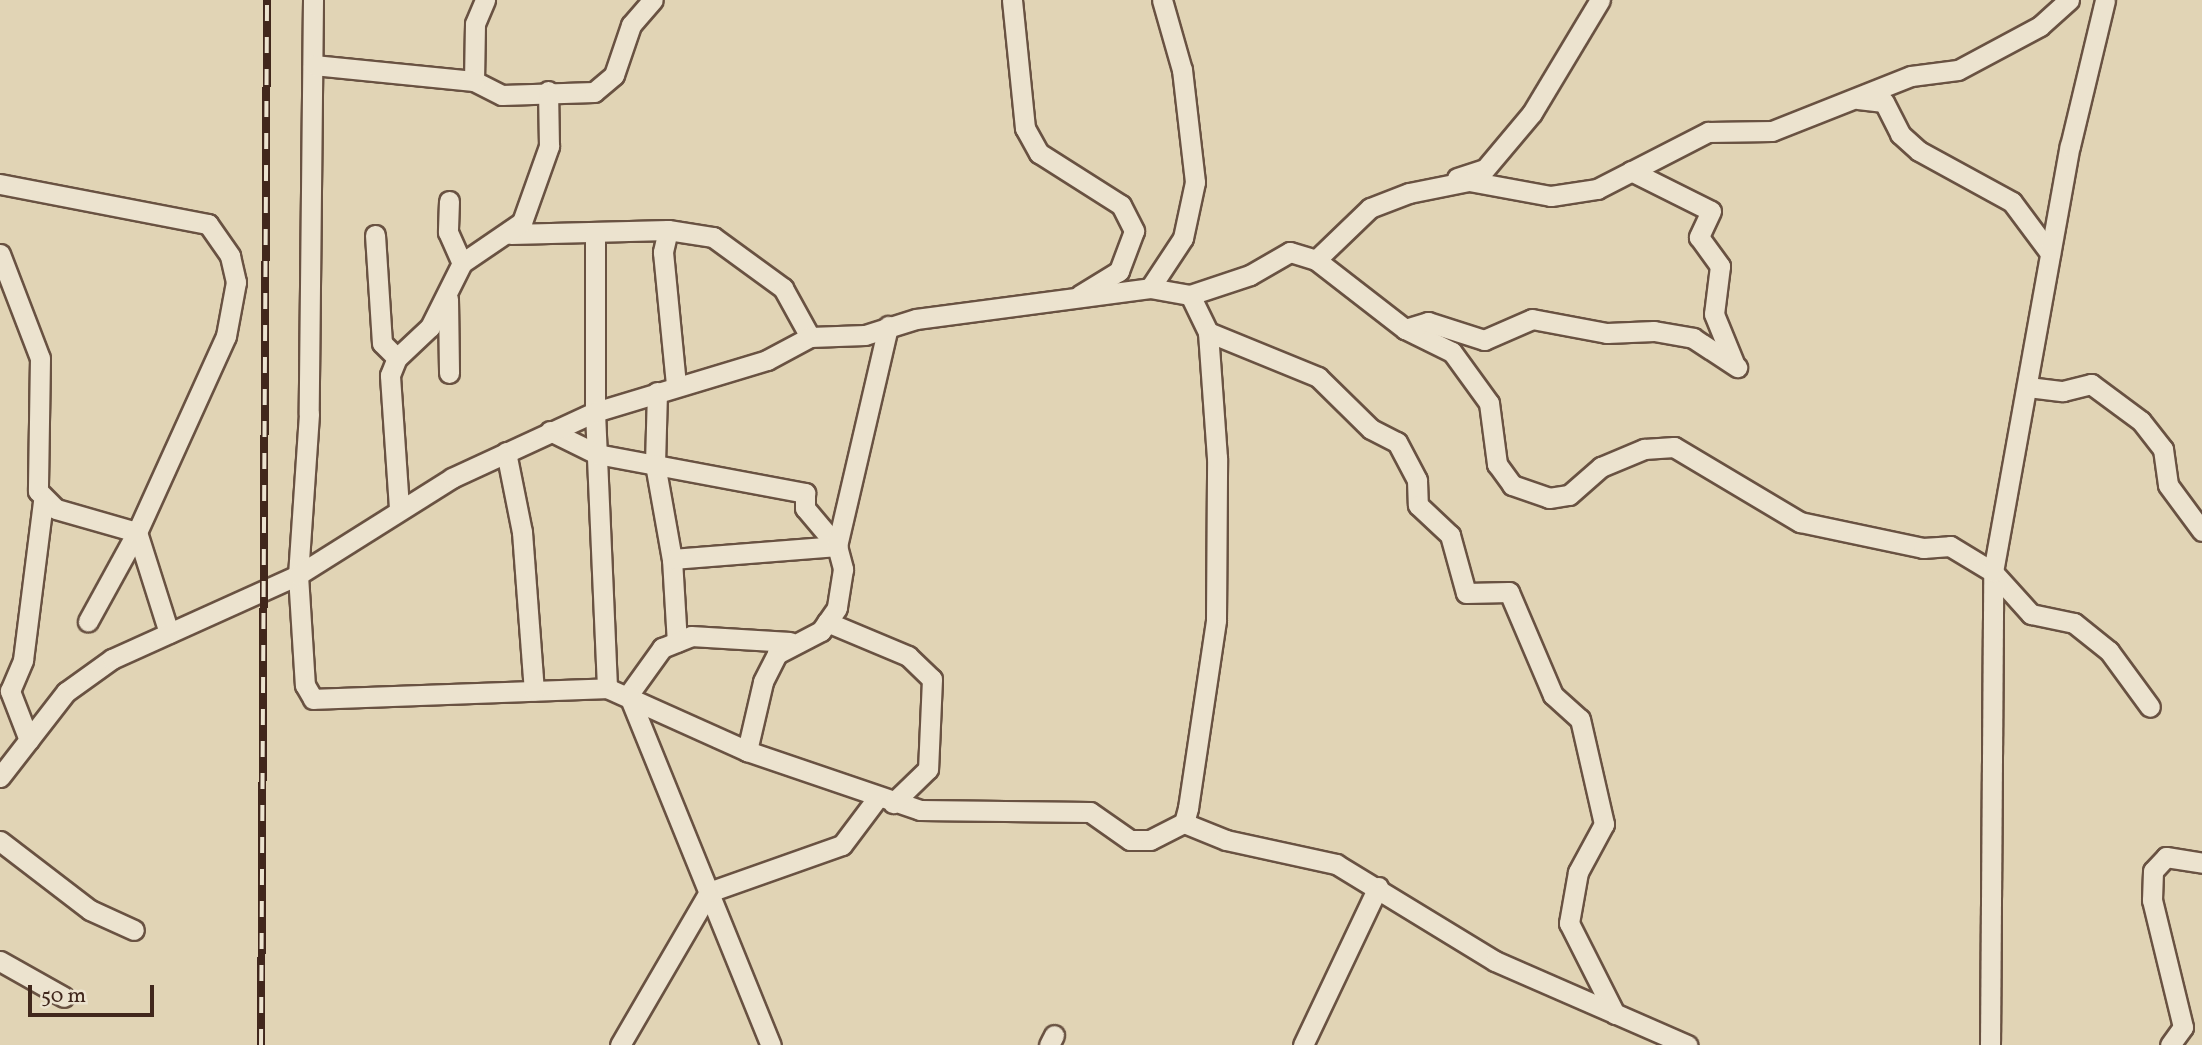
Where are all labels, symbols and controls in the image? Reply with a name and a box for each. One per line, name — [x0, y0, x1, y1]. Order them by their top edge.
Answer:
scale bar — [32, 972, 158, 1016]
text: 50 m — [41, 982, 86, 1011]

